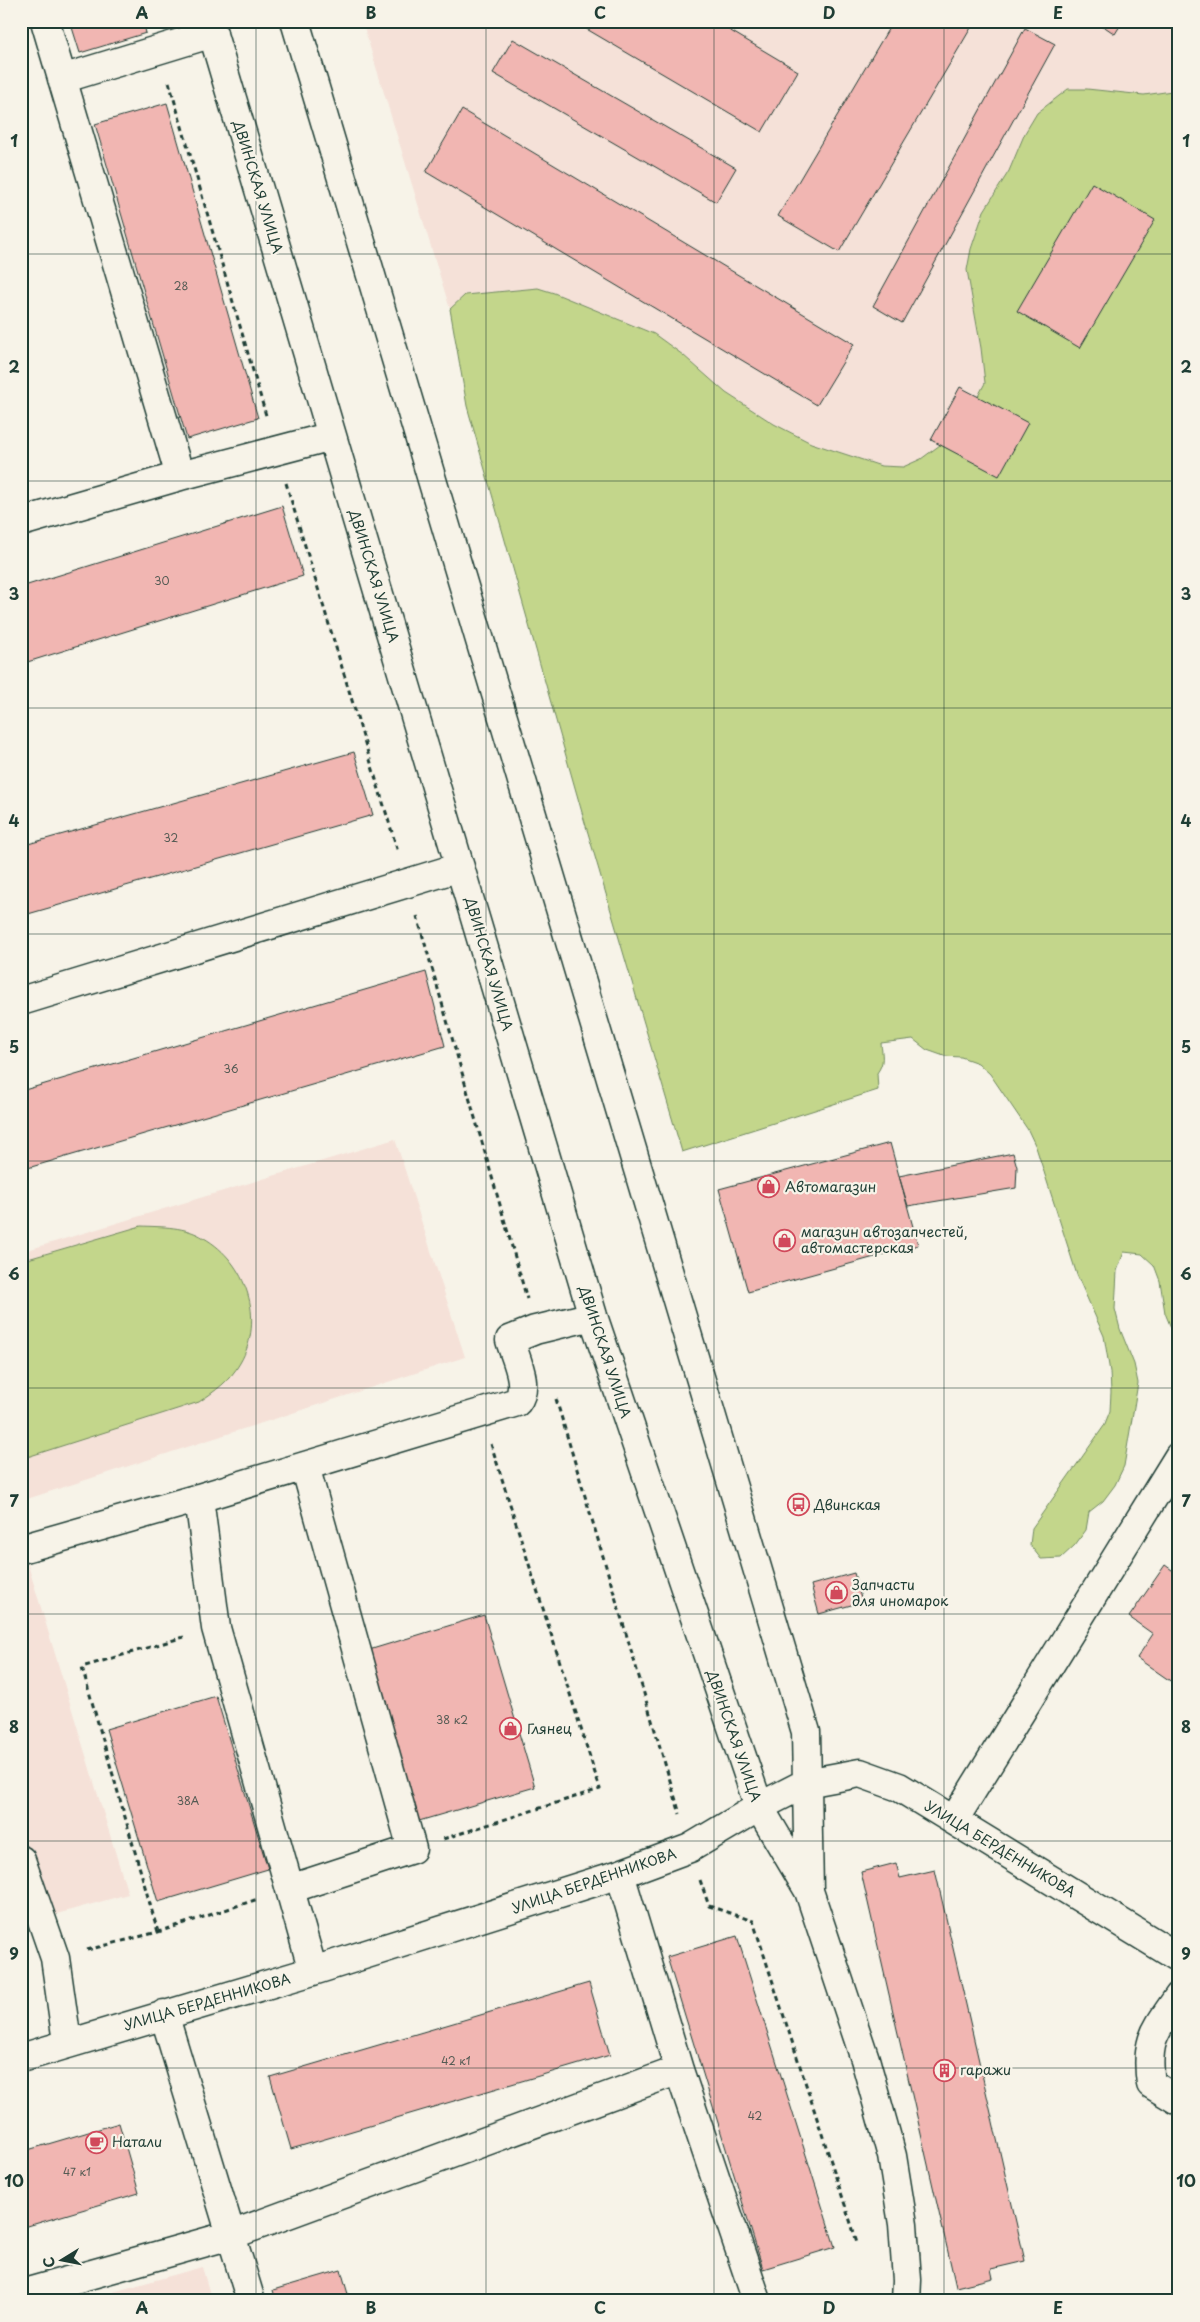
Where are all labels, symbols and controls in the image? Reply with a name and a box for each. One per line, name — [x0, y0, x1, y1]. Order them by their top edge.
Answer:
text: A — [136, 0, 149, 24]
text: B — [366, 0, 377, 24]
text: C — [594, 0, 606, 24]
text: D — [823, 0, 835, 24]
text: E — [1053, 0, 1063, 24]
street label: ДВИНСКАЯ УЛИЦА — [228, 117, 289, 256]
text: 1 — [10, 128, 18, 152]
text: 1 — [1182, 128, 1190, 152]
house number: 28 — [174, 277, 188, 294]
text: 2 — [8, 354, 20, 378]
text: 2 — [1180, 354, 1192, 378]
street label: ДВИНСКАЯ УЛИЦА — [344, 506, 405, 645]
house number: 30 — [154, 572, 170, 589]
text: 3 — [9, 581, 19, 605]
text: 3 — [1181, 581, 1191, 605]
text: 4 — [9, 808, 20, 832]
text: 4 — [1181, 808, 1192, 832]
house number: 32 — [164, 829, 179, 846]
street label: ДВИНСКАЯ УЛИЦА — [460, 894, 519, 1033]
text: 5 — [9, 1034, 19, 1058]
text: 5 — [1181, 1034, 1191, 1058]
house number: 36 — [224, 1060, 239, 1077]
shop icon: Автомагазин — [757, 1175, 781, 1199]
place label: Автомагазин — [785, 1176, 876, 1197]
place label: магазин автозапчестей, автомастерская — [801, 1221, 968, 1258]
shop icon: магазин автозапчестей, автомастерская — [773, 1228, 797, 1252]
text: 6 — [8, 1261, 20, 1285]
text: 6 — [1180, 1261, 1192, 1285]
street label: ДВИНСКАЯ УЛИЦА — [574, 1282, 637, 1421]
text: 7 — [9, 1488, 19, 1512]
text: 7 — [1181, 1488, 1191, 1512]
bus stop icon: Двинская — [786, 1493, 810, 1517]
place label: Двинская — [813, 1494, 881, 1515]
place label: Запчасти для иномарок — [852, 1574, 949, 1611]
shop icon: Запчасти для иномарок — [824, 1581, 848, 1605]
street label: ДВИНСКАЯ УЛИЦА — [702, 1666, 767, 1805]
house number: 38 к2 — [436, 1711, 468, 1728]
text: 8 — [9, 1714, 19, 1738]
text: 8 — [1181, 1714, 1191, 1738]
shop icon: Глянец — [499, 1717, 523, 1741]
place label: Глянец — [527, 1718, 572, 1739]
house number: 38А — [177, 1792, 200, 1809]
street label: УЛИЦА БЕРДЕННИКОВА — [921, 1795, 1080, 1902]
street label: УЛИЦА БЕРДЕННИКОВА — [509, 1842, 679, 1919]
text: 9 — [9, 1941, 19, 1965]
text: 9 — [1181, 1941, 1191, 1965]
street label: УЛИЦА БЕРДЕННИКОВА — [121, 1968, 293, 2035]
house number: 42 к1 — [441, 2052, 471, 2069]
building icon: гаражи — [932, 2058, 956, 2082]
place label: гаражи — [960, 2059, 1011, 2080]
house number: 42 — [748, 2107, 763, 2124]
cafe icon: Натали — [84, 2130, 108, 2154]
place label: Натали — [112, 2131, 162, 2152]
house number: 47 к1 — [63, 2163, 91, 2180]
text: 10 — [4, 2168, 24, 2192]
text: 10 — [1176, 2168, 1196, 2192]
north arrow — [38, 2234, 88, 2284]
text: С — [37, 2255, 60, 2269]
text: A — [136, 2295, 149, 2319]
text: B — [366, 2295, 377, 2319]
text: C — [594, 2295, 606, 2319]
text: D — [823, 2295, 835, 2319]
text: E — [1053, 2295, 1063, 2319]

